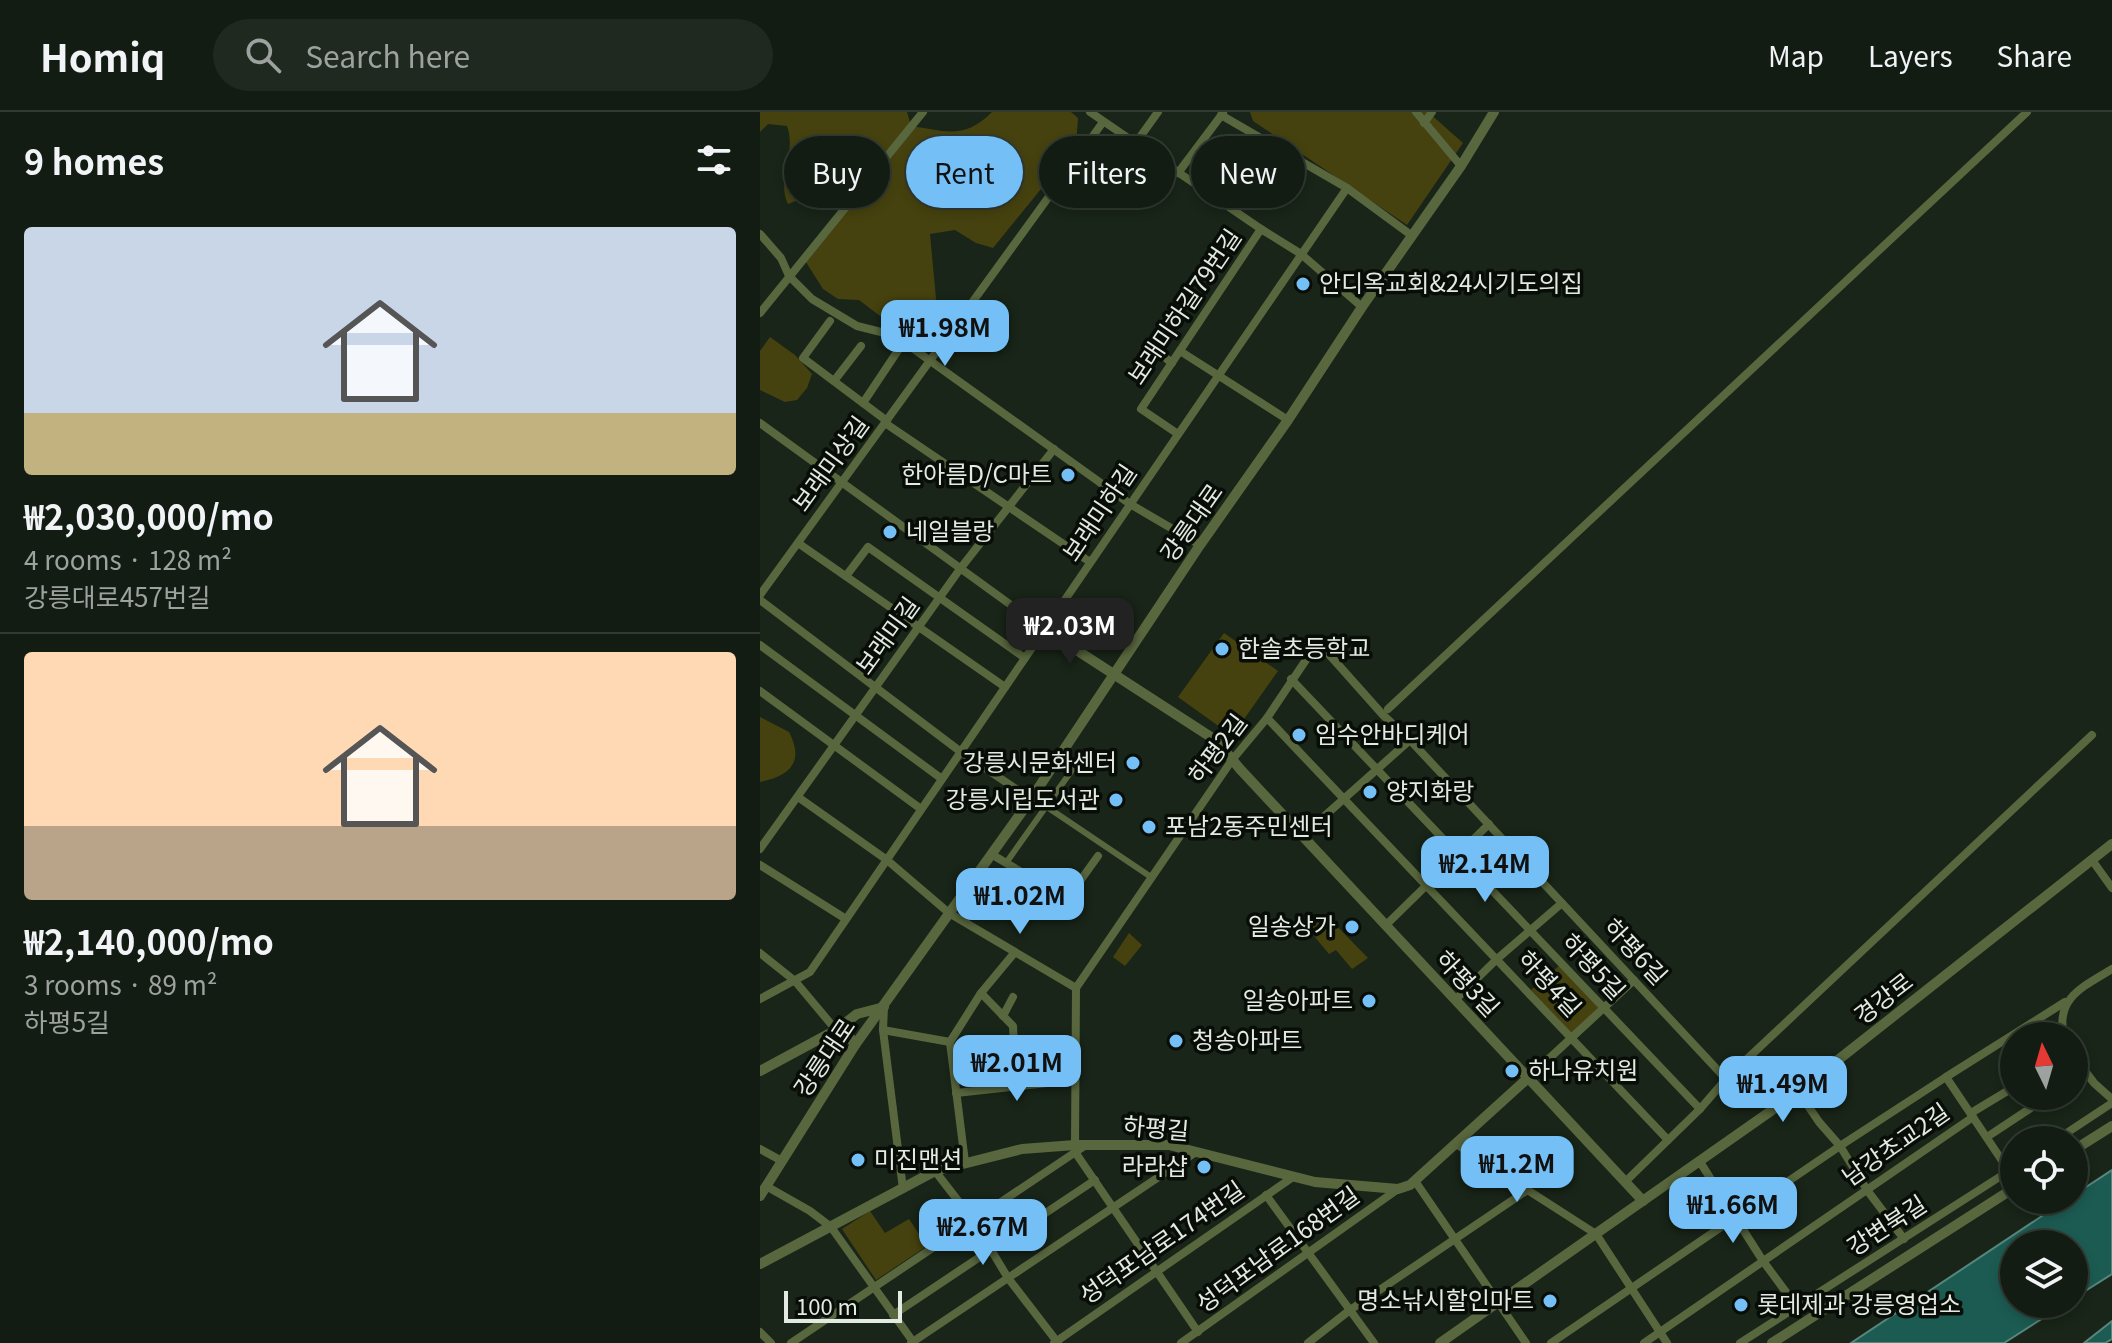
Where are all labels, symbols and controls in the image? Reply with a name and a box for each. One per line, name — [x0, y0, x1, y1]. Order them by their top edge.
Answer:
search box — [213, 19, 773, 91]
text: Homiq — [40, 28, 165, 83]
icon: search — [241, 33, 285, 77]
text: Search here — [305, 33, 470, 77]
text: Map — [1768, 35, 1824, 75]
text: Layers — [1868, 35, 1953, 75]
text: Share — [1997, 35, 2072, 75]
text: 9 homes — [24, 136, 164, 185]
chip: Buy — [784, 136, 890, 208]
chip: Rent — [906, 136, 1023, 208]
chip: Filters — [1039, 136, 1175, 208]
chip: New — [1191, 136, 1305, 208]
icon: filters — [692, 138, 736, 182]
street label: 보래미하길79번길 — [1118, 221, 1248, 390]
place label: 안디옥교회&24시기도의집 — [1319, 264, 1583, 299]
marker: 안디옥교회&24시기도의집 — [1294, 275, 1312, 293]
icon: home — [308, 279, 452, 423]
pin: ₩1.98M — [880, 300, 1010, 368]
text: ₩1.98M — [899, 307, 991, 344]
street label: 보래미상길 — [782, 408, 876, 517]
place label: 한아름D/C마트 — [901, 455, 1052, 490]
street label: 보래미하길 — [1053, 456, 1143, 567]
marker: 한아름D/C마트 — [1059, 466, 1077, 484]
street label: 강릉대로 — [1150, 475, 1230, 568]
text: ₩2,030,000/mo — [24, 491, 274, 540]
place label: 네일블랑 — [906, 512, 994, 547]
marker: 네일블랑 — [881, 523, 899, 541]
text: 4 rooms · 128 m² — [24, 540, 232, 577]
text: 강릉대로457번길 — [24, 577, 211, 614]
street label: 보래미길 — [846, 589, 926, 681]
pin: ₩2.03M — [1005, 598, 1135, 666]
text: ₩2.03M — [1024, 605, 1116, 642]
place label: 한솔초등학교 — [1238, 629, 1370, 664]
marker: 한솔초등학교 — [1213, 640, 1231, 658]
icon: home — [308, 704, 452, 848]
street label: 하평2길 — [1178, 705, 1254, 790]
place label: 임수안바디케어 — [1315, 715, 1470, 750]
marker: 임수안바디케어 — [1290, 726, 1308, 744]
place label: 강릉시문화센터 — [962, 743, 1117, 778]
marker: 강릉시문화센터 — [1124, 754, 1142, 772]
place label: 양지화랑 — [1386, 772, 1474, 807]
place label: 강릉시립도서관 — [945, 780, 1100, 815]
marker: 양지화랑 — [1361, 783, 1379, 801]
marker: 강릉시립도서관 — [1107, 791, 1125, 809]
place label: 포남2동주민센터 — [1165, 807, 1333, 842]
marker: 포남2동주민센터 — [1140, 818, 1158, 836]
pin: ₩2.14M — [1420, 836, 1550, 904]
text: ₩2.14M — [1439, 843, 1531, 880]
pin: ₩1.02M — [955, 868, 1085, 936]
text: ₩1.02M — [974, 875, 1066, 912]
place label: 일송상가 — [1248, 907, 1336, 942]
street label: 하평6길 — [1597, 909, 1677, 991]
text: ₩2,140,000/mo — [24, 916, 274, 965]
marker: 일송상가 — [1343, 918, 1361, 936]
street label: 하평5길 — [1555, 924, 1635, 1006]
street label: 하평3길 — [1429, 941, 1509, 1023]
street label: 하평4길 — [1511, 941, 1591, 1023]
street label: 경강로 — [1846, 963, 1919, 1031]
text: 3 rooms · 89 m² — [24, 965, 217, 1002]
place label: 일송아파트 — [1243, 981, 1353, 1016]
marker: 일송아파트 — [1360, 992, 1378, 1010]
text: 하평5길 — [24, 1002, 110, 1039]
street label: 강릉대로 — [784, 1010, 862, 1103]
place label: 청송아파트 — [1192, 1021, 1302, 1056]
north arrow — [2000, 1022, 2088, 1110]
map controls — [2000, 1022, 2088, 1318]
marker: 청송아파트 — [1167, 1032, 1185, 1050]
pin: ₩2.01M — [952, 1035, 1082, 1103]
text: ₩2.01M — [971, 1042, 1063, 1079]
place label: 하나유치원 — [1528, 1051, 1638, 1086]
pin: ₩1.49M — [1718, 1056, 1848, 1124]
marker: 하나유치원 — [1503, 1062, 1521, 1080]
text: ₩1.49M — [1737, 1063, 1829, 1100]
street label: 남강초교2길 — [1834, 1093, 1955, 1193]
street label: 하평길 — [1122, 1106, 1191, 1147]
button: locate — [2000, 1126, 2088, 1214]
pin: ₩1.2M — [1461, 1136, 1573, 1204]
place label: 미진맨션 — [874, 1140, 962, 1175]
text: ₩1.2M — [1479, 1143, 1555, 1180]
place label: 라라샵 — [1122, 1147, 1188, 1182]
marker: 미진맨션 — [849, 1151, 867, 1169]
marker: 라라샵 — [1195, 1158, 1213, 1176]
street label: 성덕포남로174번길 — [1071, 1171, 1250, 1311]
street label: 성덕포남로168번길 — [1188, 1177, 1366, 1319]
pin: ₩1.66M — [1668, 1177, 1798, 1245]
text: ₩1.66M — [1687, 1184, 1779, 1221]
street label: 강변북길 — [1839, 1185, 1932, 1263]
pin: ₩2.67M — [918, 1199, 1048, 1267]
text: ₩2.67M — [937, 1206, 1029, 1243]
button: layers — [2000, 1230, 2088, 1318]
place label: 명소낚시할인마트 — [1357, 1281, 1534, 1316]
place label: 롯데제과 강릉영업소 — [1757, 1285, 1961, 1320]
scale bar — [784, 1287, 902, 1323]
text: 100 m — [796, 1289, 858, 1321]
marker: 명소낚시할인마트 — [1541, 1292, 1559, 1310]
marker: 롯데제과 강릉영업소 — [1732, 1296, 1750, 1314]

